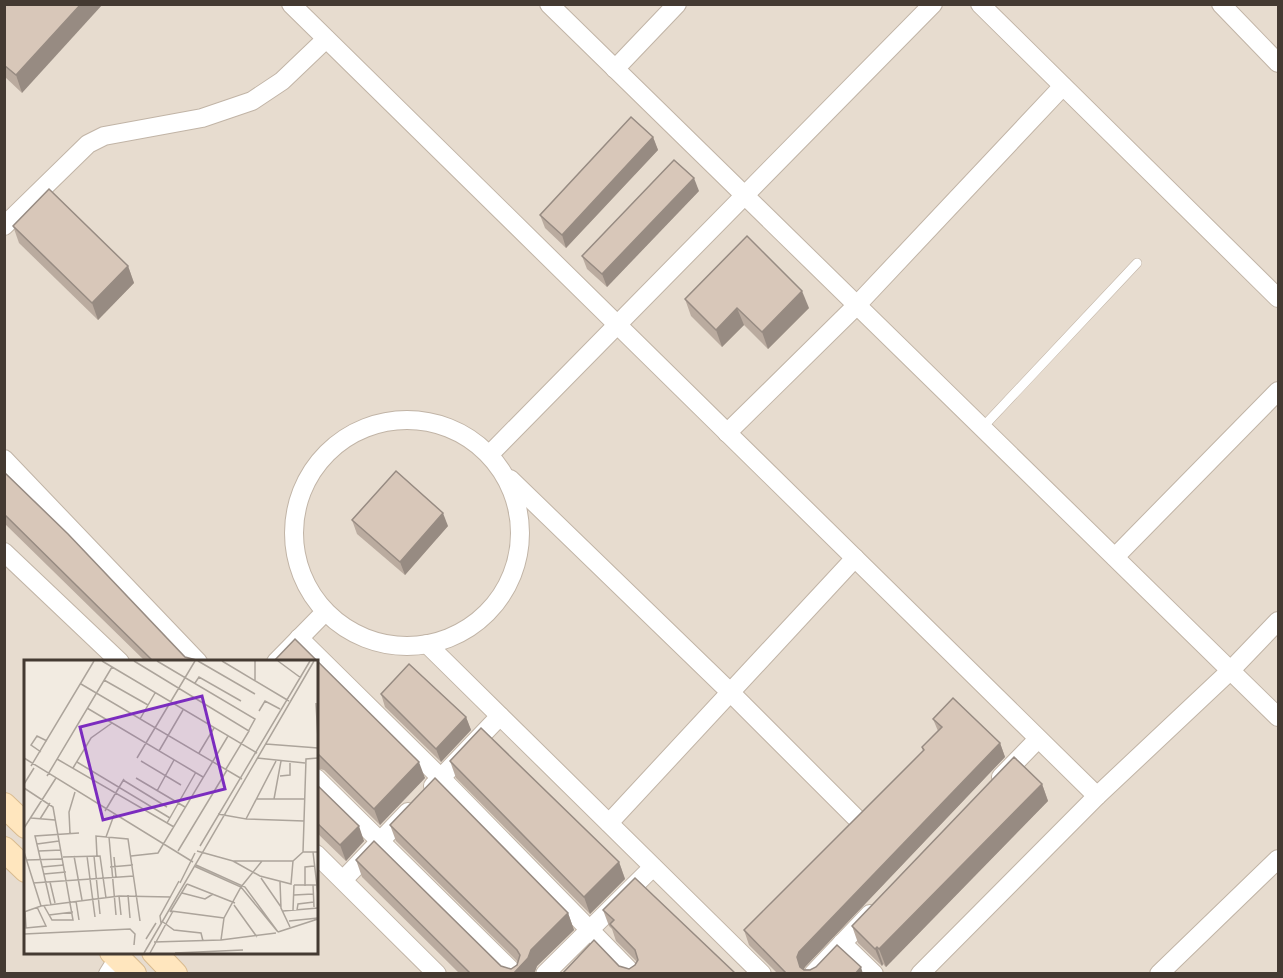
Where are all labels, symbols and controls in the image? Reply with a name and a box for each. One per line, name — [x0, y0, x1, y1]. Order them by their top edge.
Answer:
inset map — [24, 660, 318, 954]

